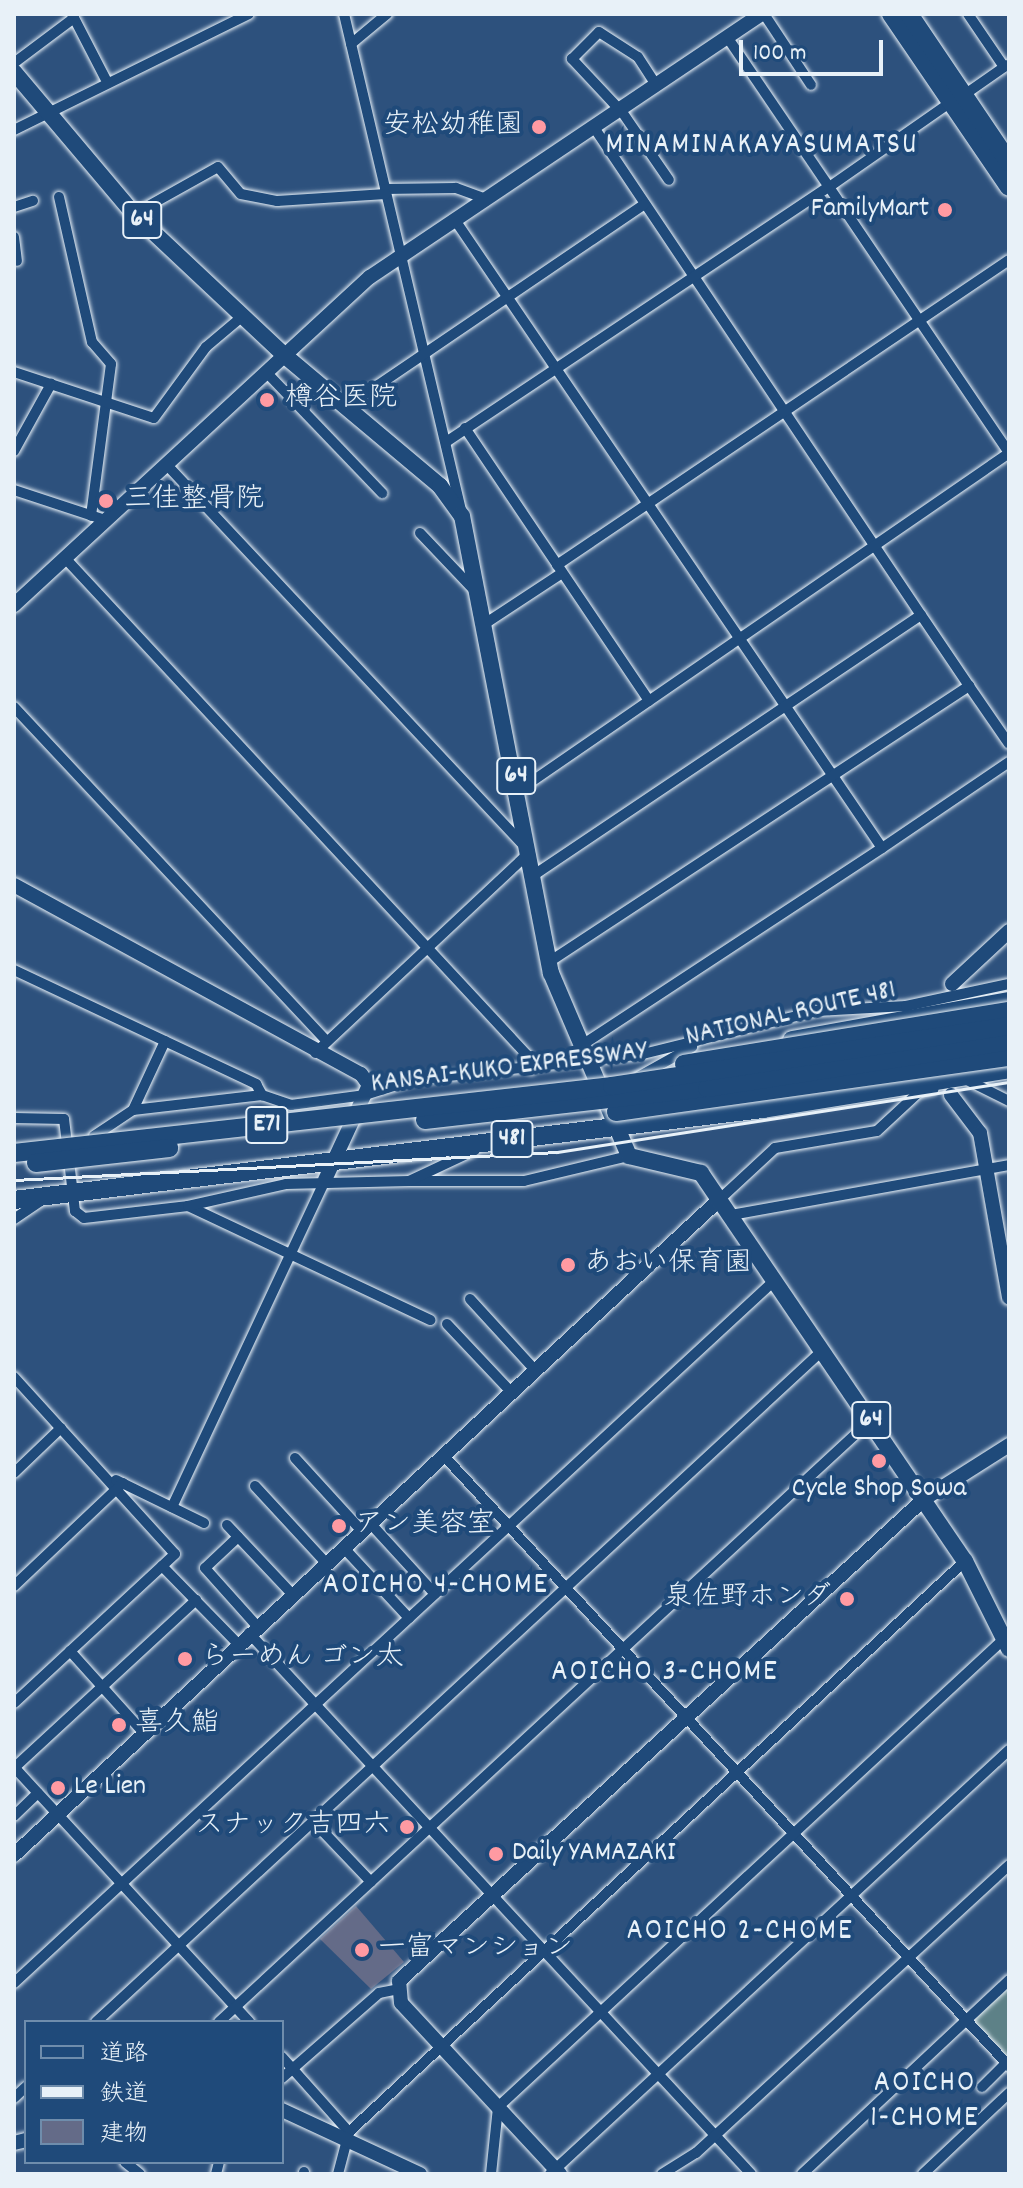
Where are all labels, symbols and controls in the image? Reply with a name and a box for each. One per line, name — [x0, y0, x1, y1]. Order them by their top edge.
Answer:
scale bar — [743, 24, 887, 74]
text: 100 m — [753, 37, 806, 71]
place label: 安松幼稚園 — [383, 110, 523, 144]
marker: 安松幼稚園 — [530, 118, 548, 136]
district label: MINAMINAKAYASUMATSU — [605, 129, 919, 165]
place label: FamilyMart — [811, 193, 929, 227]
road number: 64 — [122, 198, 162, 242]
marker: FamilyMart — [936, 201, 954, 219]
place label: 樽谷医院 — [285, 383, 397, 417]
marker: 樽谷医院 — [256, 389, 278, 411]
place label: 三佳整骨院 — [124, 484, 264, 518]
marker: 三佳整骨院 — [95, 490, 117, 512]
road number: 64 — [496, 754, 536, 798]
street label: NATIONAL ROUTE 481 — [683, 974, 899, 1056]
street label: KANSAI-KUKO EXPRESSWAY — [369, 1035, 649, 1103]
road number: E71 — [245, 1103, 289, 1147]
road number: 481 — [490, 1117, 534, 1161]
place label: あおい保育園 — [584, 1248, 752, 1282]
marker: あおい保育園 — [559, 1256, 577, 1274]
road number: 64 — [851, 1398, 891, 1442]
marker: Cycle Shop Sowa — [870, 1452, 888, 1470]
place label: Cycle Shop Sowa — [792, 1473, 966, 1507]
place label: アン美容室 — [355, 1509, 495, 1543]
marker: アン美容室 — [330, 1517, 348, 1535]
district label: AOICHO 4-CHOME — [323, 1569, 549, 1605]
place label: 泉佐野ホンダ — [663, 1582, 831, 1616]
marker: 泉佐野ホンダ — [838, 1590, 856, 1608]
place label: らーめん ゴン太 — [201, 1642, 403, 1676]
marker: らーめん ゴン太 — [176, 1650, 194, 1668]
district label: AOICHO 3-CHOME — [551, 1656, 779, 1692]
place label: 喜久鮨 — [135, 1708, 219, 1742]
marker: 喜久鮨 — [110, 1716, 128, 1734]
place label: Le Lien — [74, 1771, 146, 1805]
marker: Le Lien — [49, 1779, 67, 1797]
place label: スナック吉四六 — [195, 1810, 391, 1844]
marker: スナック吉四六 — [398, 1818, 416, 1836]
place label: Daily YAMAZAKI — [512, 1837, 676, 1871]
marker: Daily YAMAZAKI — [487, 1845, 505, 1863]
district label: AOICHO 2-CHOME — [626, 1915, 854, 1951]
place label: 一富マンション — [378, 1933, 574, 1967]
marker: 一富マンション — [353, 1941, 371, 1959]
legend — [24, 2020, 284, 2164]
text: 道路 — [100, 2038, 148, 2072]
district label: AOICHO 1-CHOME — [870, 2067, 980, 2138]
text: 鉄道 — [100, 2078, 148, 2112]
text: 建物 — [100, 2118, 148, 2152]

